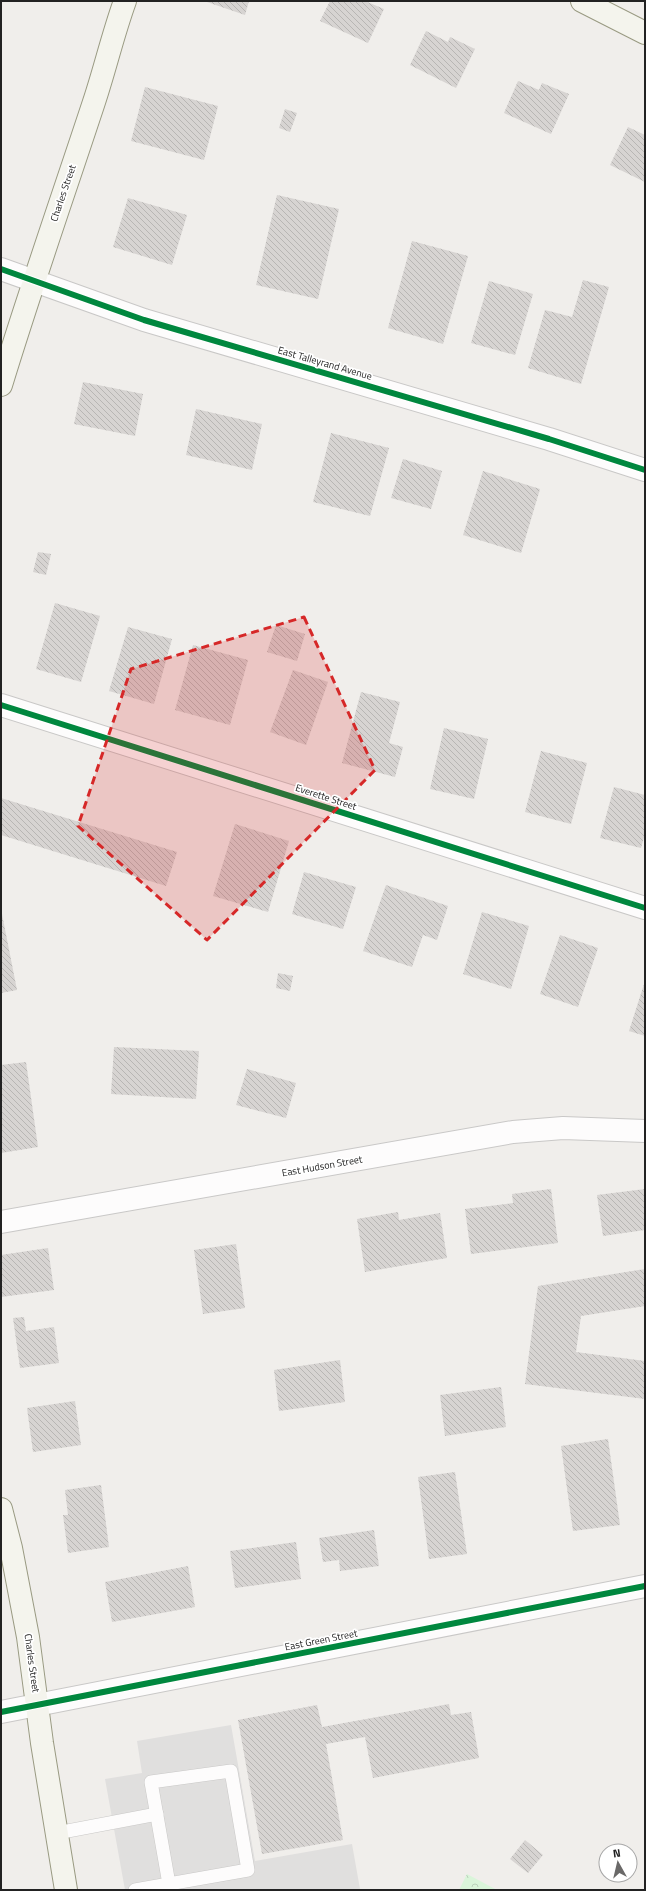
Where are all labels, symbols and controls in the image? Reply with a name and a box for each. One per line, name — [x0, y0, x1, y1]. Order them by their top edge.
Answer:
street label: Charles Street — [46, 162, 80, 223]
street label: East Talleyrand Avenue — [276, 342, 374, 384]
street label: Everette Street — [293, 780, 359, 814]
street label: East Hudson Street — [281, 1151, 364, 1180]
street label: East Green Street — [283, 1625, 359, 1654]
street label: Charles Street — [20, 1633, 44, 1694]
north arrow — [598, 1843, 638, 1883]
text: N — [612, 1845, 621, 1862]

